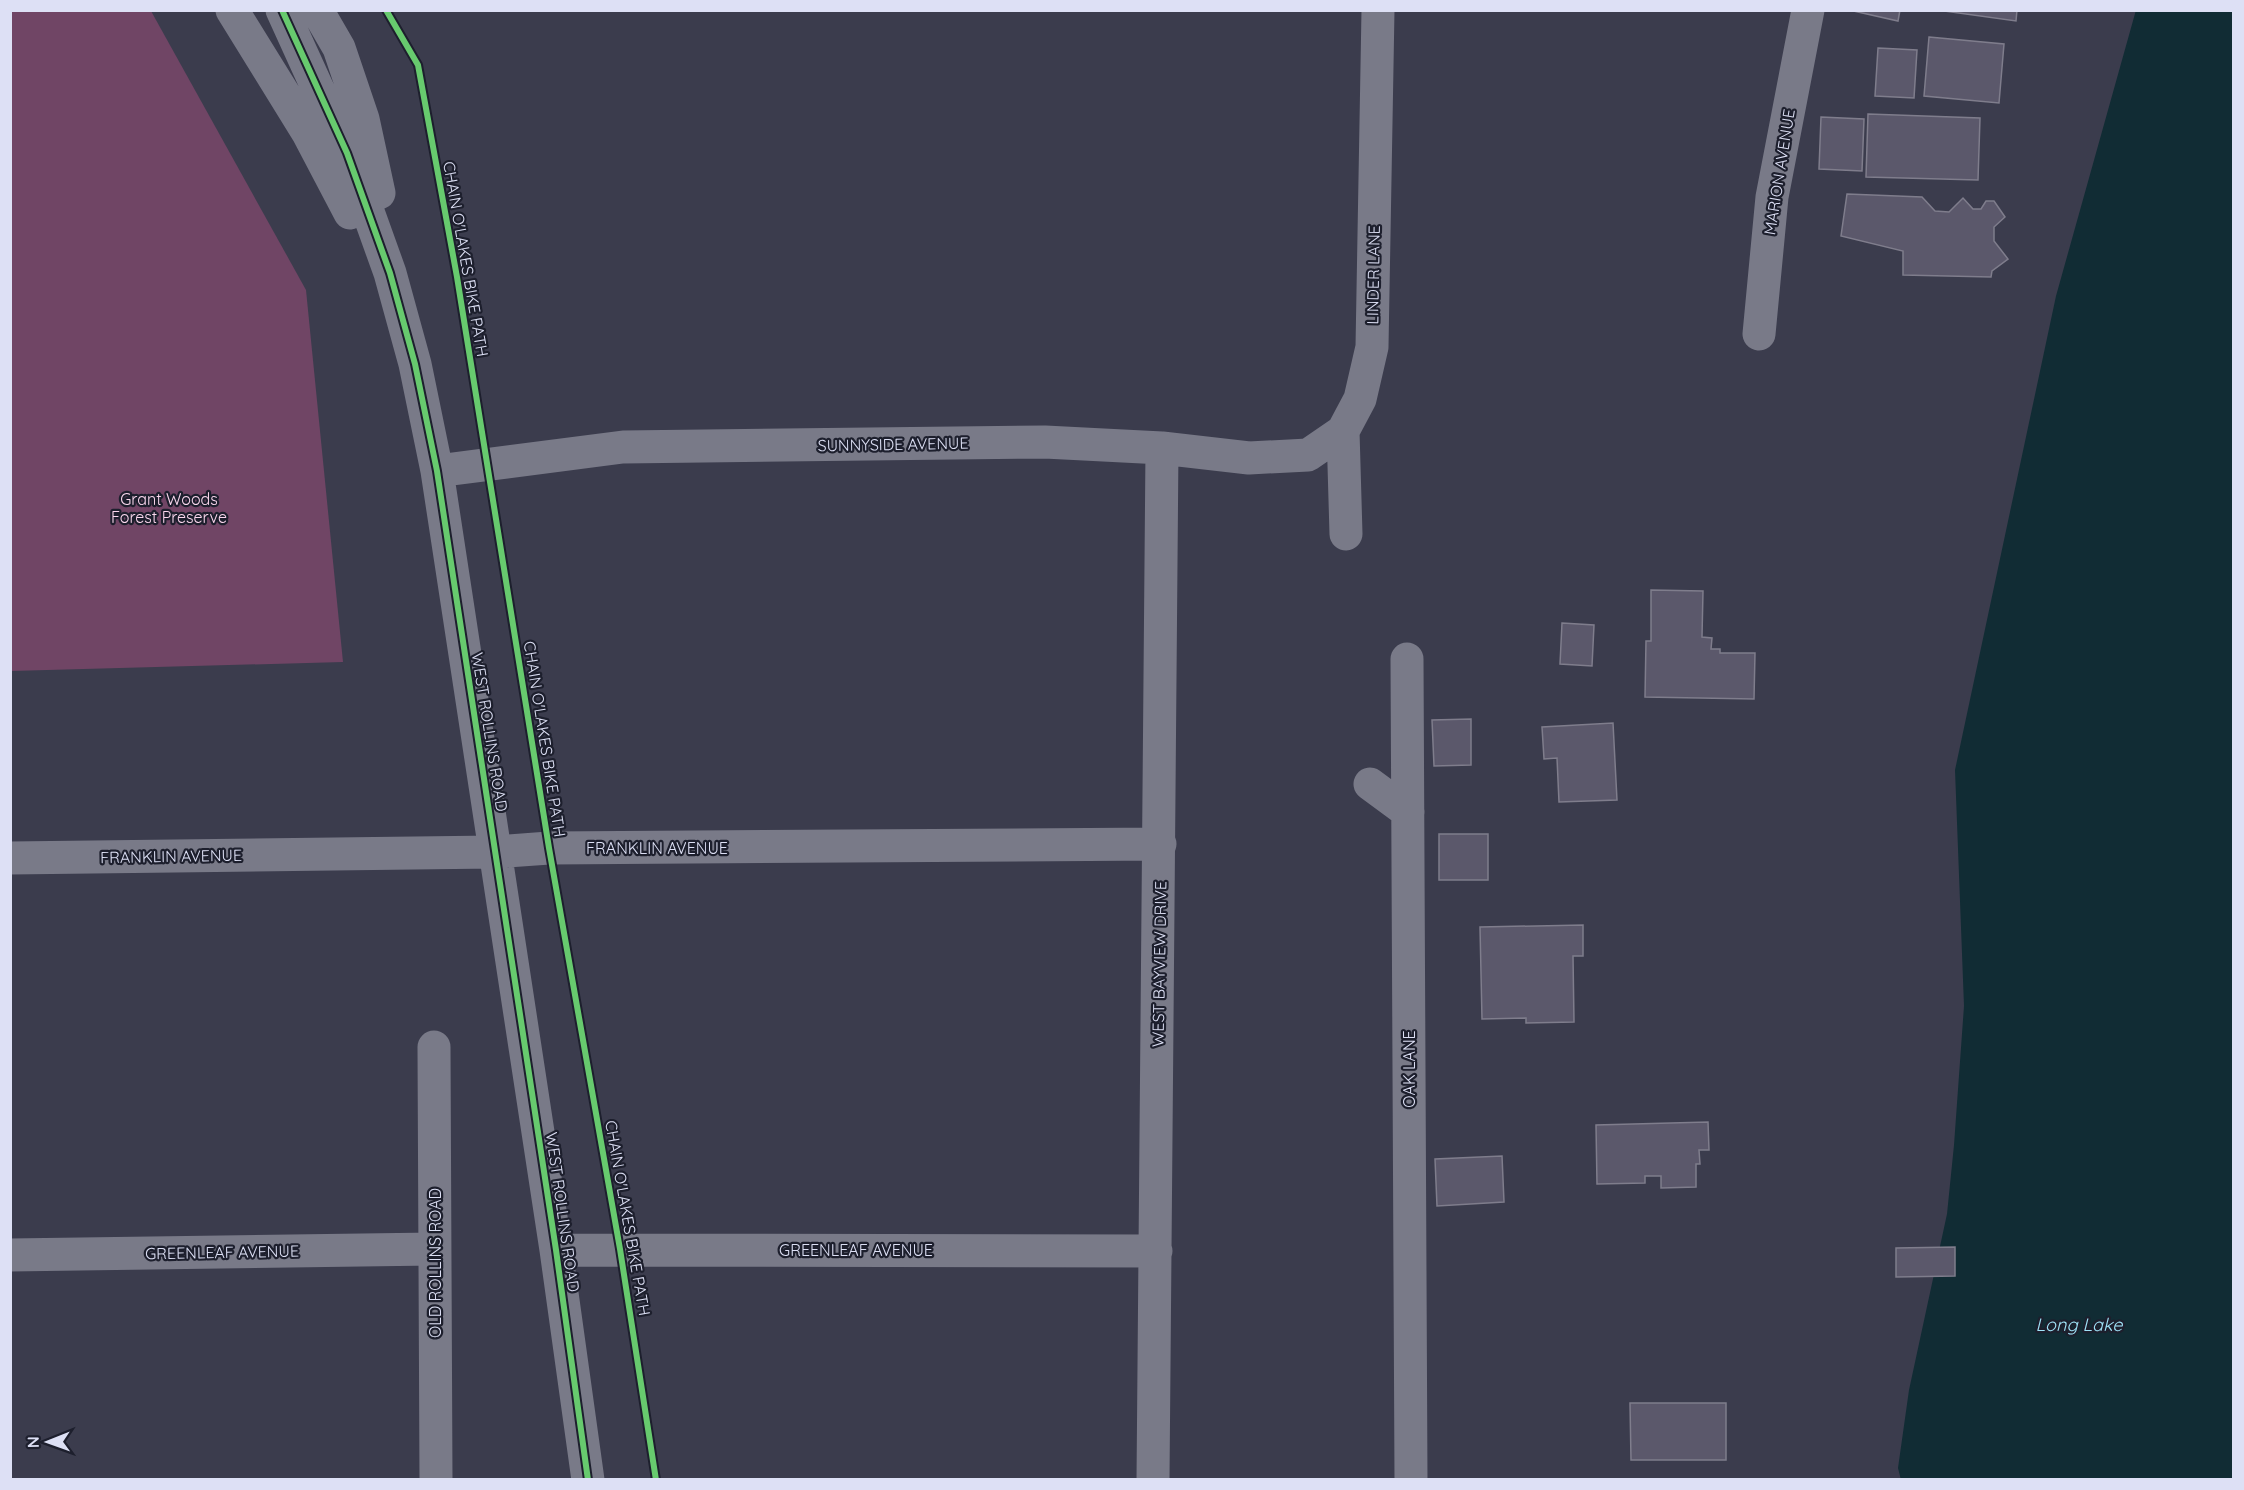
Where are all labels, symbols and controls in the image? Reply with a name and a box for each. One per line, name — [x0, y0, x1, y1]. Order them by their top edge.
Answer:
street label: MARION AVENUE — [1759, 108, 1799, 236]
street label: CHAIN O'LAKES BIKE PATH — [439, 160, 493, 358]
street label: LINDER LANE — [1362, 225, 1384, 325]
street label: SUNNYSIDE AVENUE — [817, 433, 969, 455]
park label: Grant Woods Forest Preserve — [111, 489, 227, 527]
street label: CHAIN O'LAKES BIKE PATH — [520, 640, 570, 838]
street label: WEST ROLLINS ROAD — [468, 651, 512, 813]
street label: FRANKLIN AVENUE — [586, 838, 728, 858]
street label: FRANKLIN AVENUE — [100, 845, 242, 867]
street label: WEST BAYVIEW DRIVE — [1148, 881, 1170, 1047]
street label: OAK LANE — [1399, 1030, 1419, 1108]
street label: CHAIN O'LAKES BIKE PATH — [601, 1119, 655, 1317]
street label: WEST ROLLINS ROAD — [542, 1131, 584, 1293]
street label: OLD ROLLINS ROAD — [425, 1188, 445, 1338]
street label: GREENLEAF AVENUE — [779, 1240, 933, 1260]
street label: GREENLEAF AVENUE — [145, 1241, 299, 1263]
water label: Long Lake — [2036, 1313, 2123, 1336]
north arrow — [18, 1412, 78, 1472]
text: N — [23, 1436, 43, 1448]

